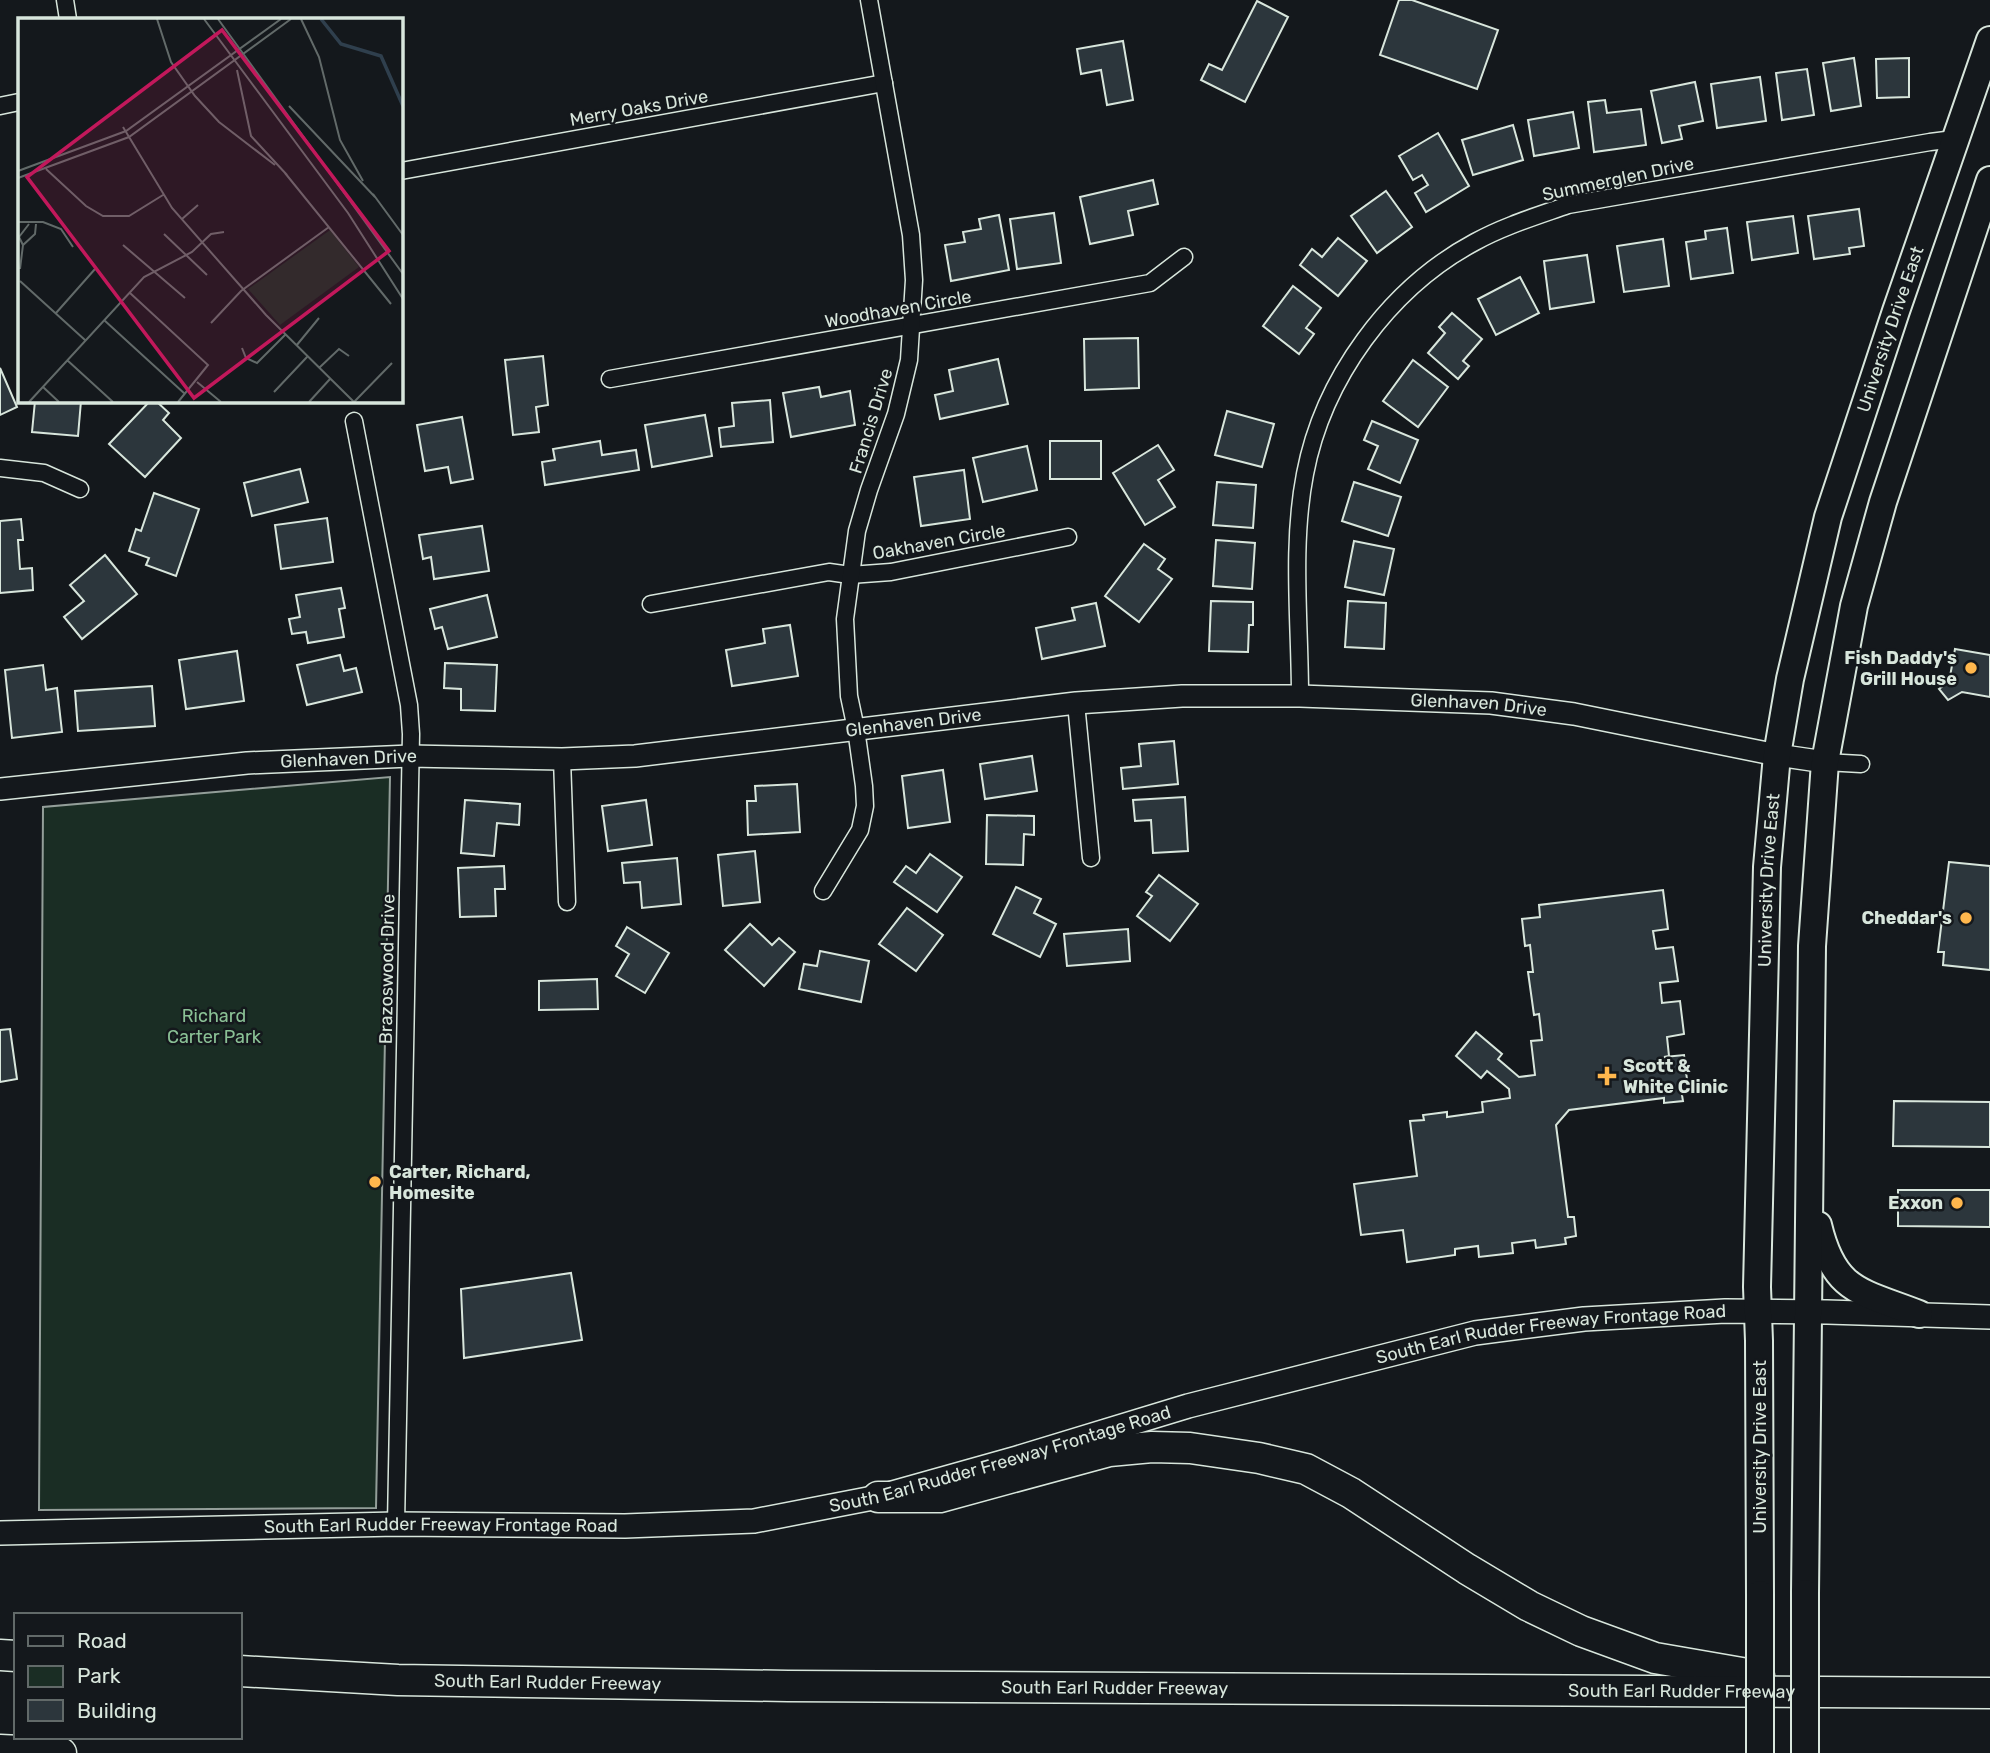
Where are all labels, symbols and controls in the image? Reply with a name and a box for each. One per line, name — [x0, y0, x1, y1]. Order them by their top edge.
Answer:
inset map — [18, 18, 402, 402]
street label: Merry Oaks Drive — [568, 85, 710, 131]
street label: Summerglen Drive — [1540, 152, 1696, 206]
street label: University Drive East — [1852, 243, 1929, 415]
street label: Woodhaven Circle — [823, 285, 973, 333]
street label: Francis Drive — [845, 366, 897, 476]
street label: Oakhaven Circle — [871, 519, 1007, 565]
place label: Fish Daddy's Grill House — [1844, 647, 1957, 690]
marker: Fish Daddy's Grill House — [1963, 660, 1979, 676]
street label: Glenhaven Drive — [1410, 689, 1548, 721]
street label: Glenhaven Drive — [844, 703, 983, 742]
street label: Glenhaven Drive — [280, 745, 417, 773]
street label: University Drive East — [1754, 793, 1785, 967]
street label: Brazoswood Drive — [375, 894, 399, 1044]
place label: Cheddar's — [1861, 907, 1952, 929]
marker: Cheddar's — [1958, 910, 1974, 926]
park label: Richard Carter Park — [167, 1005, 262, 1048]
place label: Scott & White Clinic — [1623, 1055, 1728, 1098]
marker: Scott & White Clinic — [1597, 1066, 1617, 1086]
place label: Carter, Richard, Homesite — [389, 1161, 531, 1204]
marker: Carter, Richard, Homesite — [367, 1174, 383, 1190]
place label: Exxon — [1888, 1192, 1943, 1214]
marker: Exxon — [1949, 1195, 1965, 1211]
street label: South Earl Rudder Freeway Frontage Road — [1374, 1300, 1727, 1369]
street label: University Drive East — [1749, 1360, 1771, 1534]
street label: South Earl Rudder Freeway Frontage Road — [827, 1401, 1173, 1517]
street label: South Earl Rudder Freeway Frontage Road — [264, 1513, 618, 1538]
legend — [14, 1613, 242, 1739]
text: Road — [77, 1628, 127, 1653]
text: Park — [77, 1663, 121, 1688]
street label: South Earl Rudder Freeway — [434, 1670, 661, 1695]
street label: South Earl Rudder Freeway — [1001, 1676, 1228, 1700]
street label: South Earl Rudder Freeway — [1568, 1680, 1795, 1703]
text: Building — [77, 1698, 157, 1723]

